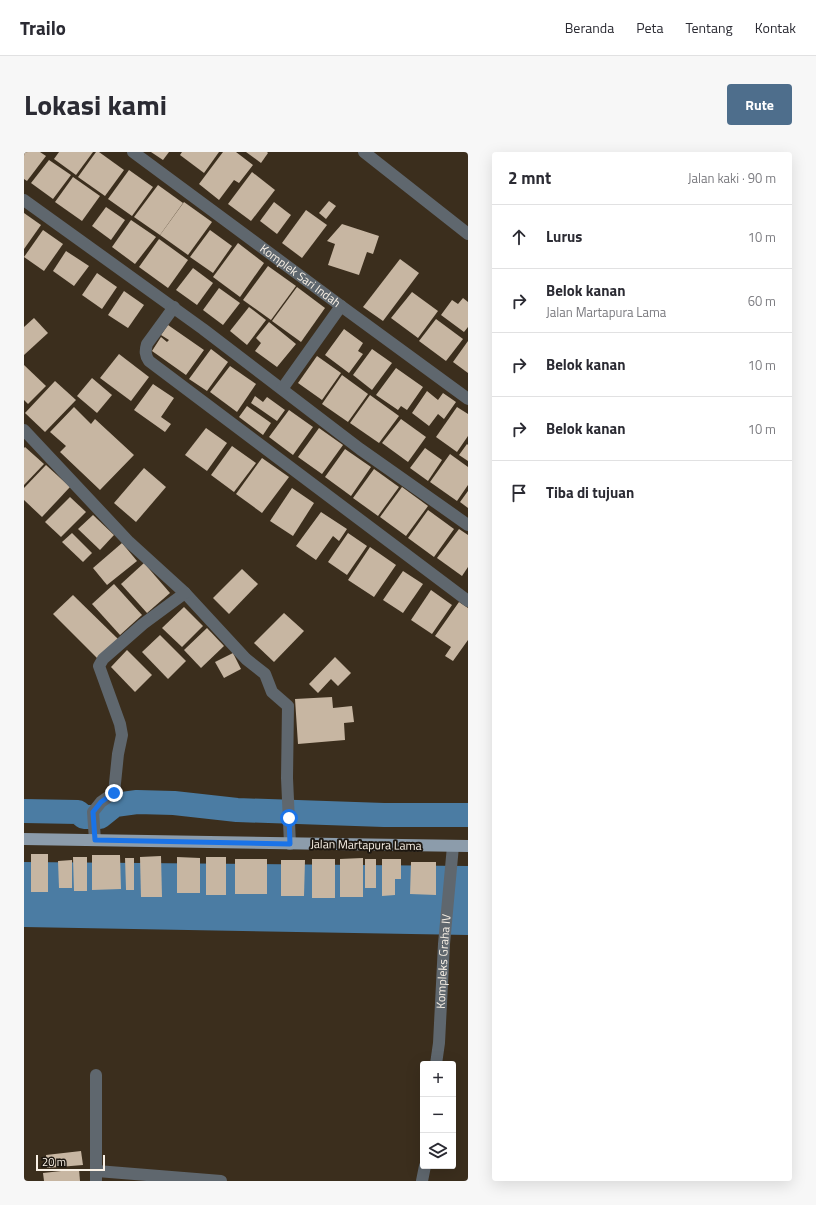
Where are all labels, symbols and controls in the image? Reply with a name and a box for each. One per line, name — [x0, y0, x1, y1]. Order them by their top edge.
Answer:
text: Trailo — [20, 13, 66, 42]
text: Beranda — [565, 17, 614, 38]
text: Peta — [636, 17, 663, 38]
text: Tentang — [685, 17, 733, 38]
text: Kontak — [755, 17, 796, 38]
text: Lokasi kami — [24, 83, 167, 126]
button: Rute — [727, 84, 792, 125]
text: 2 mnt — [508, 165, 551, 191]
text: Jalan kaki · 90 m — [688, 168, 776, 188]
text: Lurus — [546, 225, 582, 248]
icon: ahead — [508, 226, 530, 248]
text: 10 m — [748, 227, 776, 247]
street label: Komplek Sari Indah — [256, 239, 345, 312]
text: Belok kanan — [546, 279, 626, 302]
icon: right — [508, 290, 530, 312]
text: 60 m — [748, 291, 776, 311]
text: Jalan Martapura Lama — [546, 302, 666, 322]
text: Belok kanan — [546, 353, 626, 376]
icon: right — [508, 354, 530, 376]
text: 10 m — [748, 355, 776, 375]
text: Belok kanan — [546, 417, 626, 440]
icon: right — [508, 418, 530, 440]
text: 10 m — [748, 419, 776, 439]
text: Tiba di tujuan — [546, 481, 634, 504]
icon: arrive — [508, 482, 530, 504]
route end — [105, 784, 123, 802]
route start — [280, 809, 298, 827]
street label: Jalan Martapura Lama — [310, 834, 422, 855]
street label: Kompleks Graha IV — [431, 913, 456, 1009]
map controls — [420, 1061, 456, 1169]
button: + — [420, 1061, 456, 1097]
button: − — [420, 1097, 456, 1133]
button: layers — [420, 1133, 456, 1169]
scale bar — [36, 1153, 105, 1172]
text: 20 m — [42, 1154, 66, 1170]

